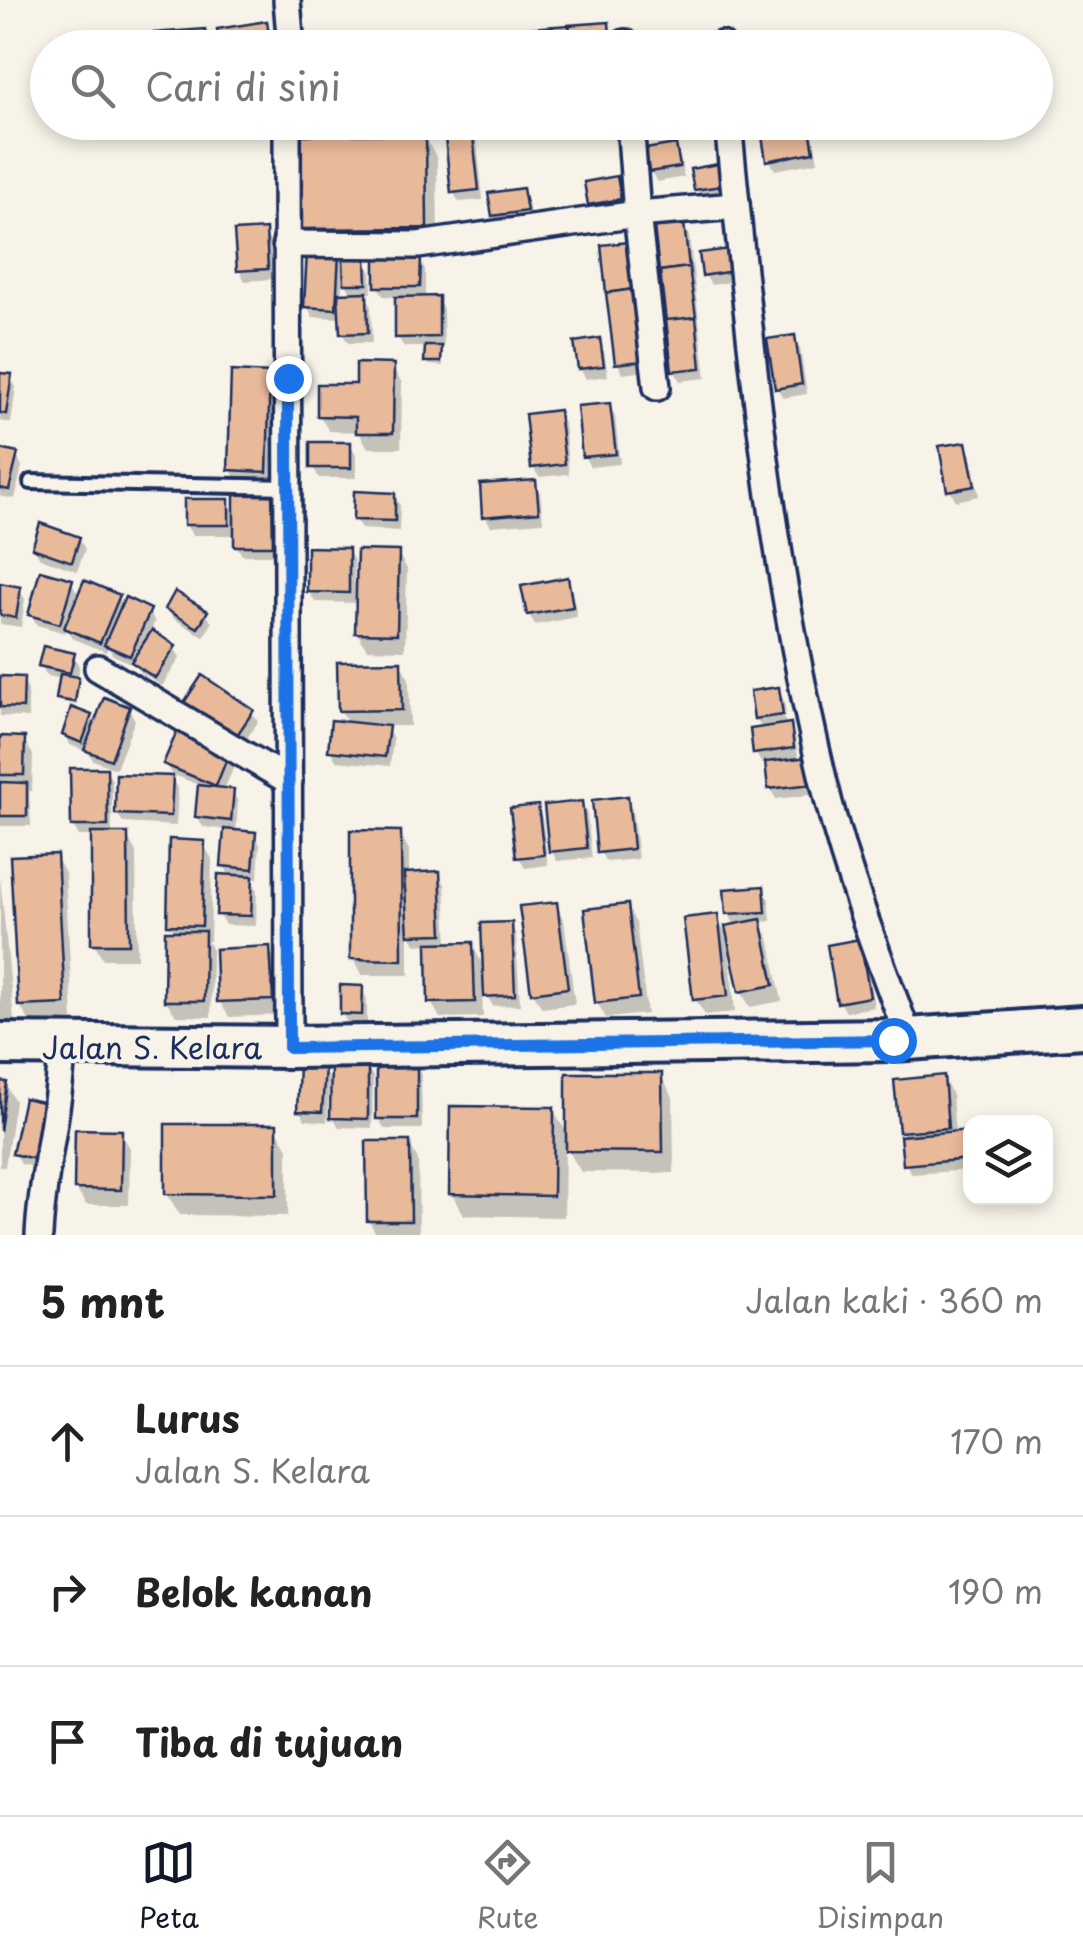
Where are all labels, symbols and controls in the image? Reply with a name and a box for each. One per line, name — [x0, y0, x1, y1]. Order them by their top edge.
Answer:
search box — [30, 30, 1053, 140]
text: Cari di sini — [145, 57, 341, 114]
icon: search — [65, 58, 120, 113]
route end — [266, 356, 312, 402]
route start — [871, 1018, 917, 1064]
street label: Jalan S. Kelara — [42, 1024, 262, 1069]
map controls — [963, 1115, 1053, 1205]
button: layers — [963, 1115, 1053, 1205]
text: 5 mnt — [40, 1269, 165, 1332]
text: Jalan kaki · 360 m — [745, 1276, 1043, 1324]
text: Lurus — [135, 1389, 240, 1446]
icon: ahead — [40, 1414, 95, 1469]
text: 170 m — [950, 1417, 1043, 1465]
text: Jalan S. Kelara — [135, 1446, 370, 1494]
text: Belok kanan — [135, 1563, 372, 1620]
icon: right — [40, 1564, 95, 1619]
text: 190 m — [948, 1567, 1043, 1615]
text: Tiba di tujuan — [135, 1713, 403, 1770]
icon: arrive — [40, 1714, 95, 1769]
tab: Peta — [139, 1835, 199, 1938]
tab: Rute — [477, 1835, 539, 1938]
tab: Disimpan — [816, 1835, 944, 1938]

